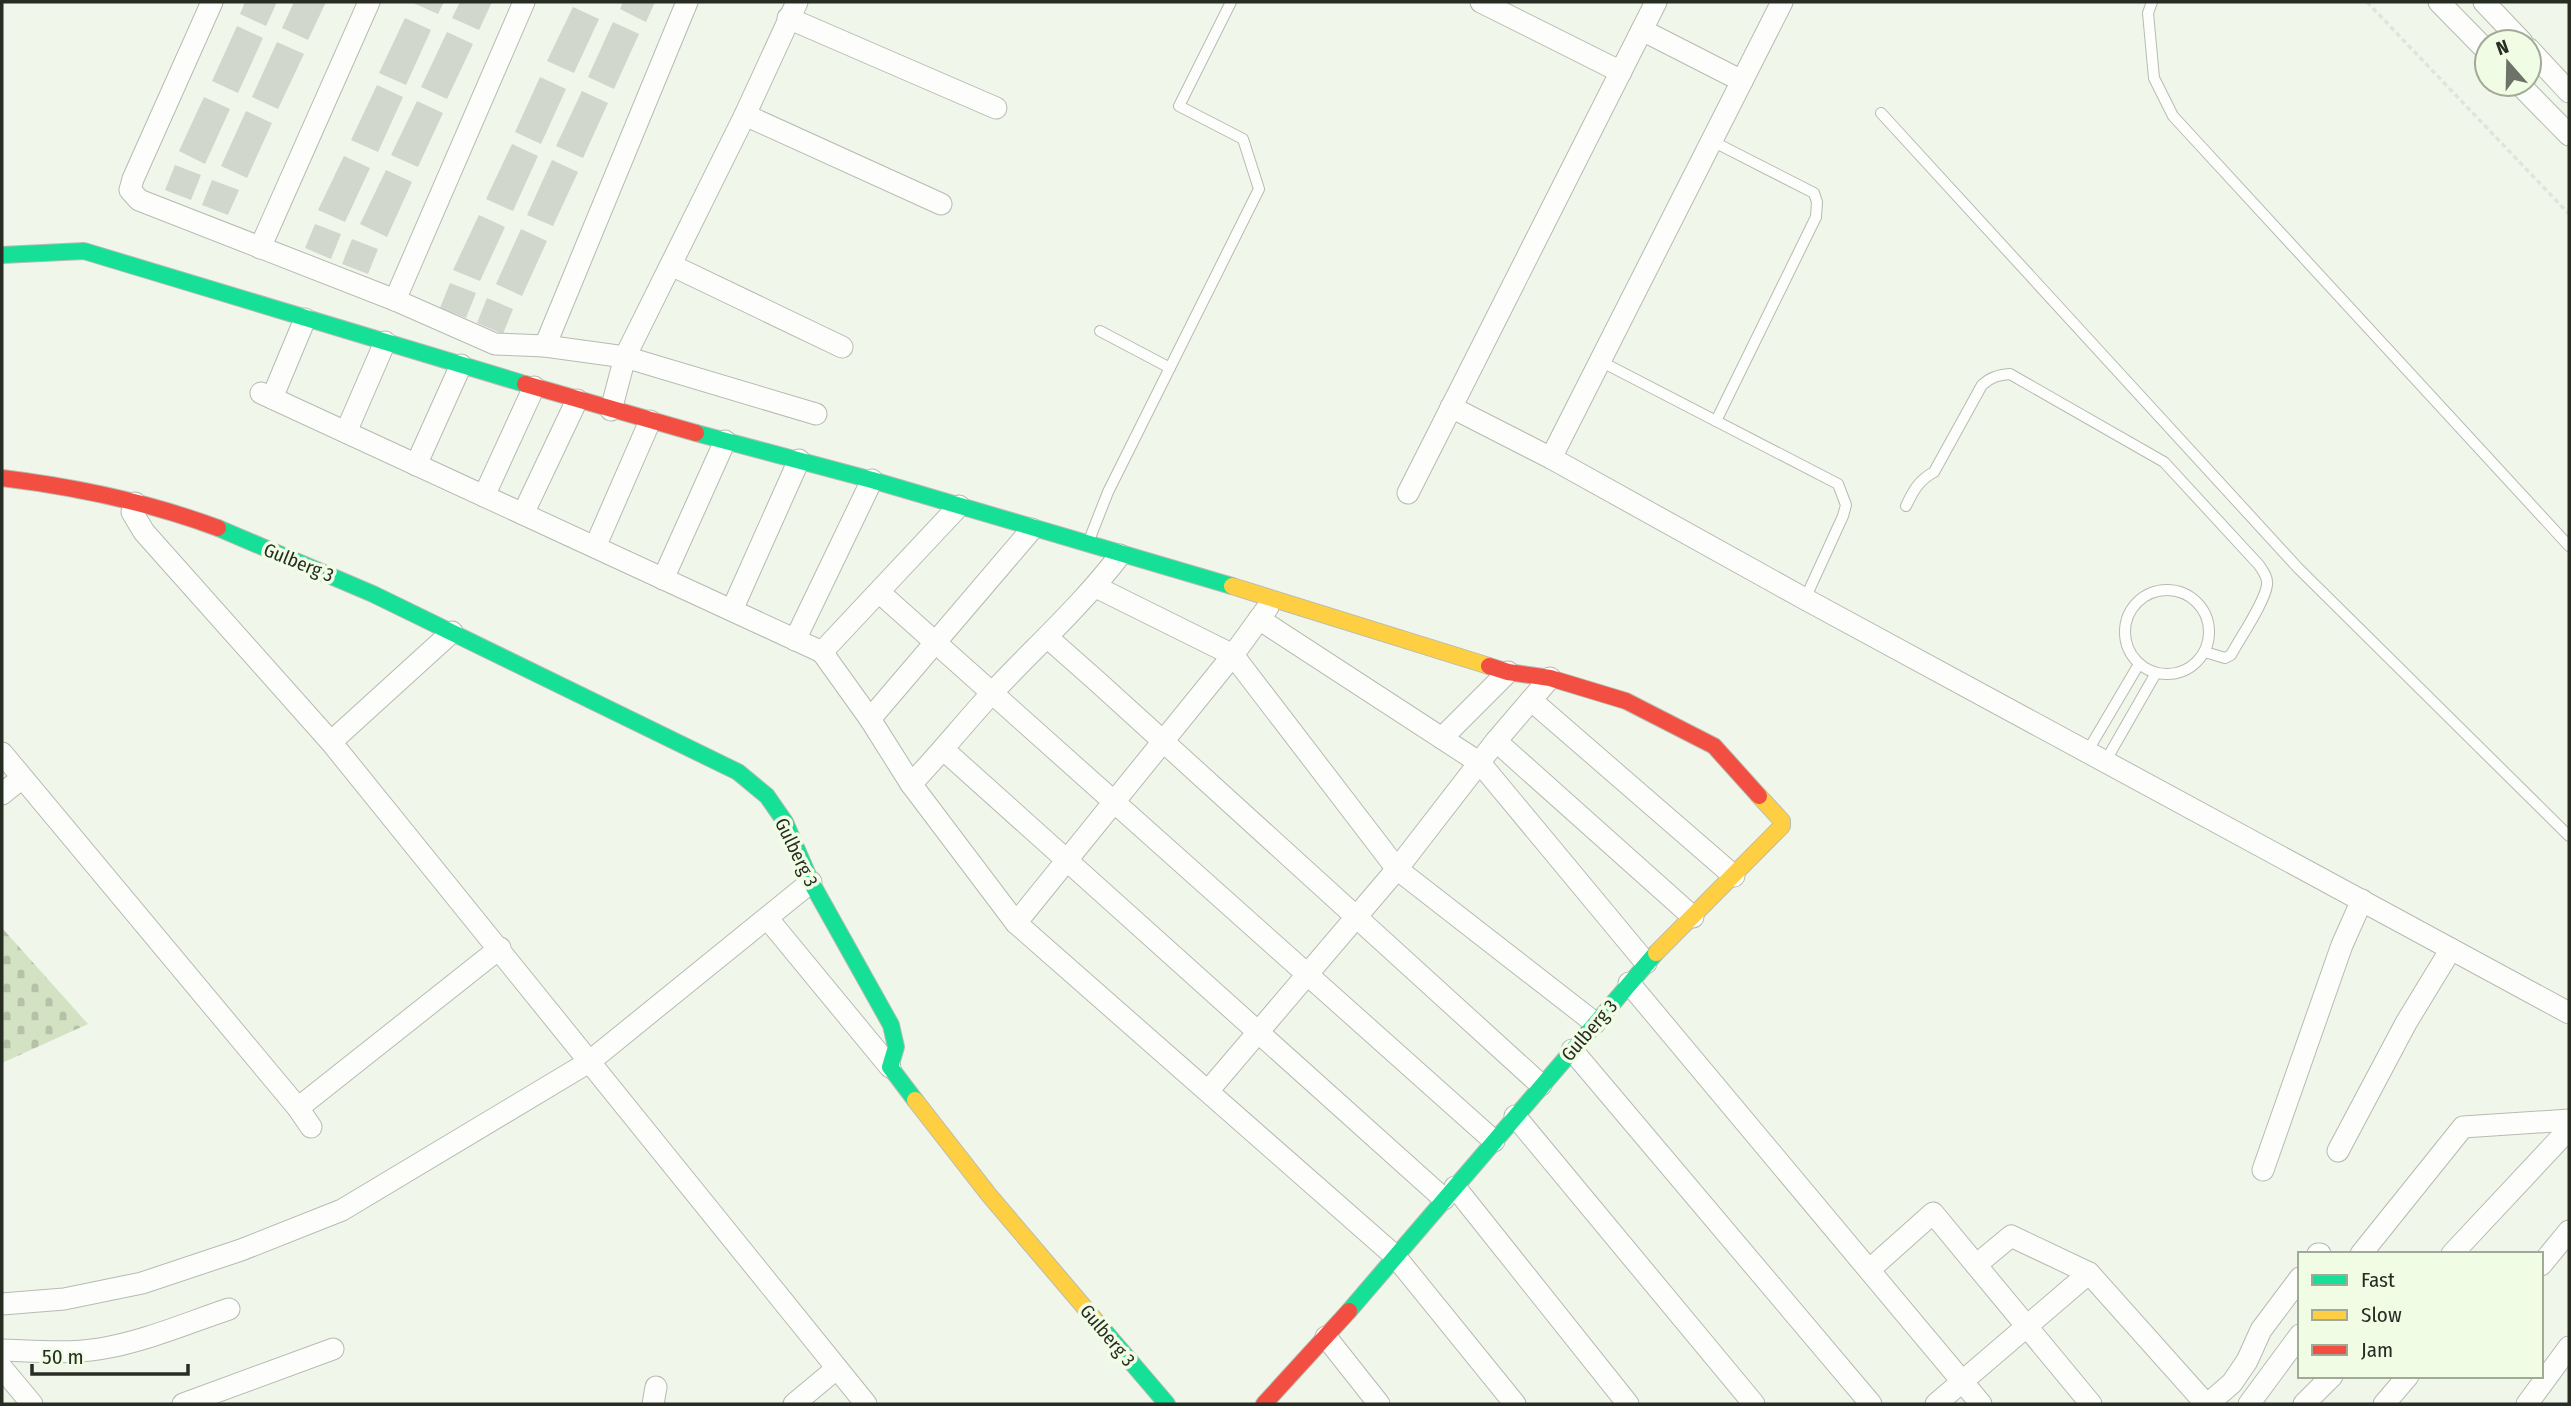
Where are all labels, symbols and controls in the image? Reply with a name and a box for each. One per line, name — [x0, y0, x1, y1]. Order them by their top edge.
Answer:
north arrow — [2473, 28, 2543, 98]
text: N — [2493, 35, 2512, 60]
street label: Gulberg 3 — [260, 538, 337, 587]
street label: Gulberg 3 — [770, 814, 823, 890]
street label: Gulberg 3 — [1557, 995, 1622, 1066]
legend — [2298, 1252, 2543, 1378]
text: Fast — [2361, 1267, 2395, 1293]
street label: Gulberg 3 — [1075, 1300, 1140, 1371]
text: Slow — [2361, 1302, 2402, 1328]
scale bar — [32, 1332, 187, 1376]
text: Jam — [2361, 1337, 2393, 1363]
text: 50 m — [42, 1344, 84, 1370]

